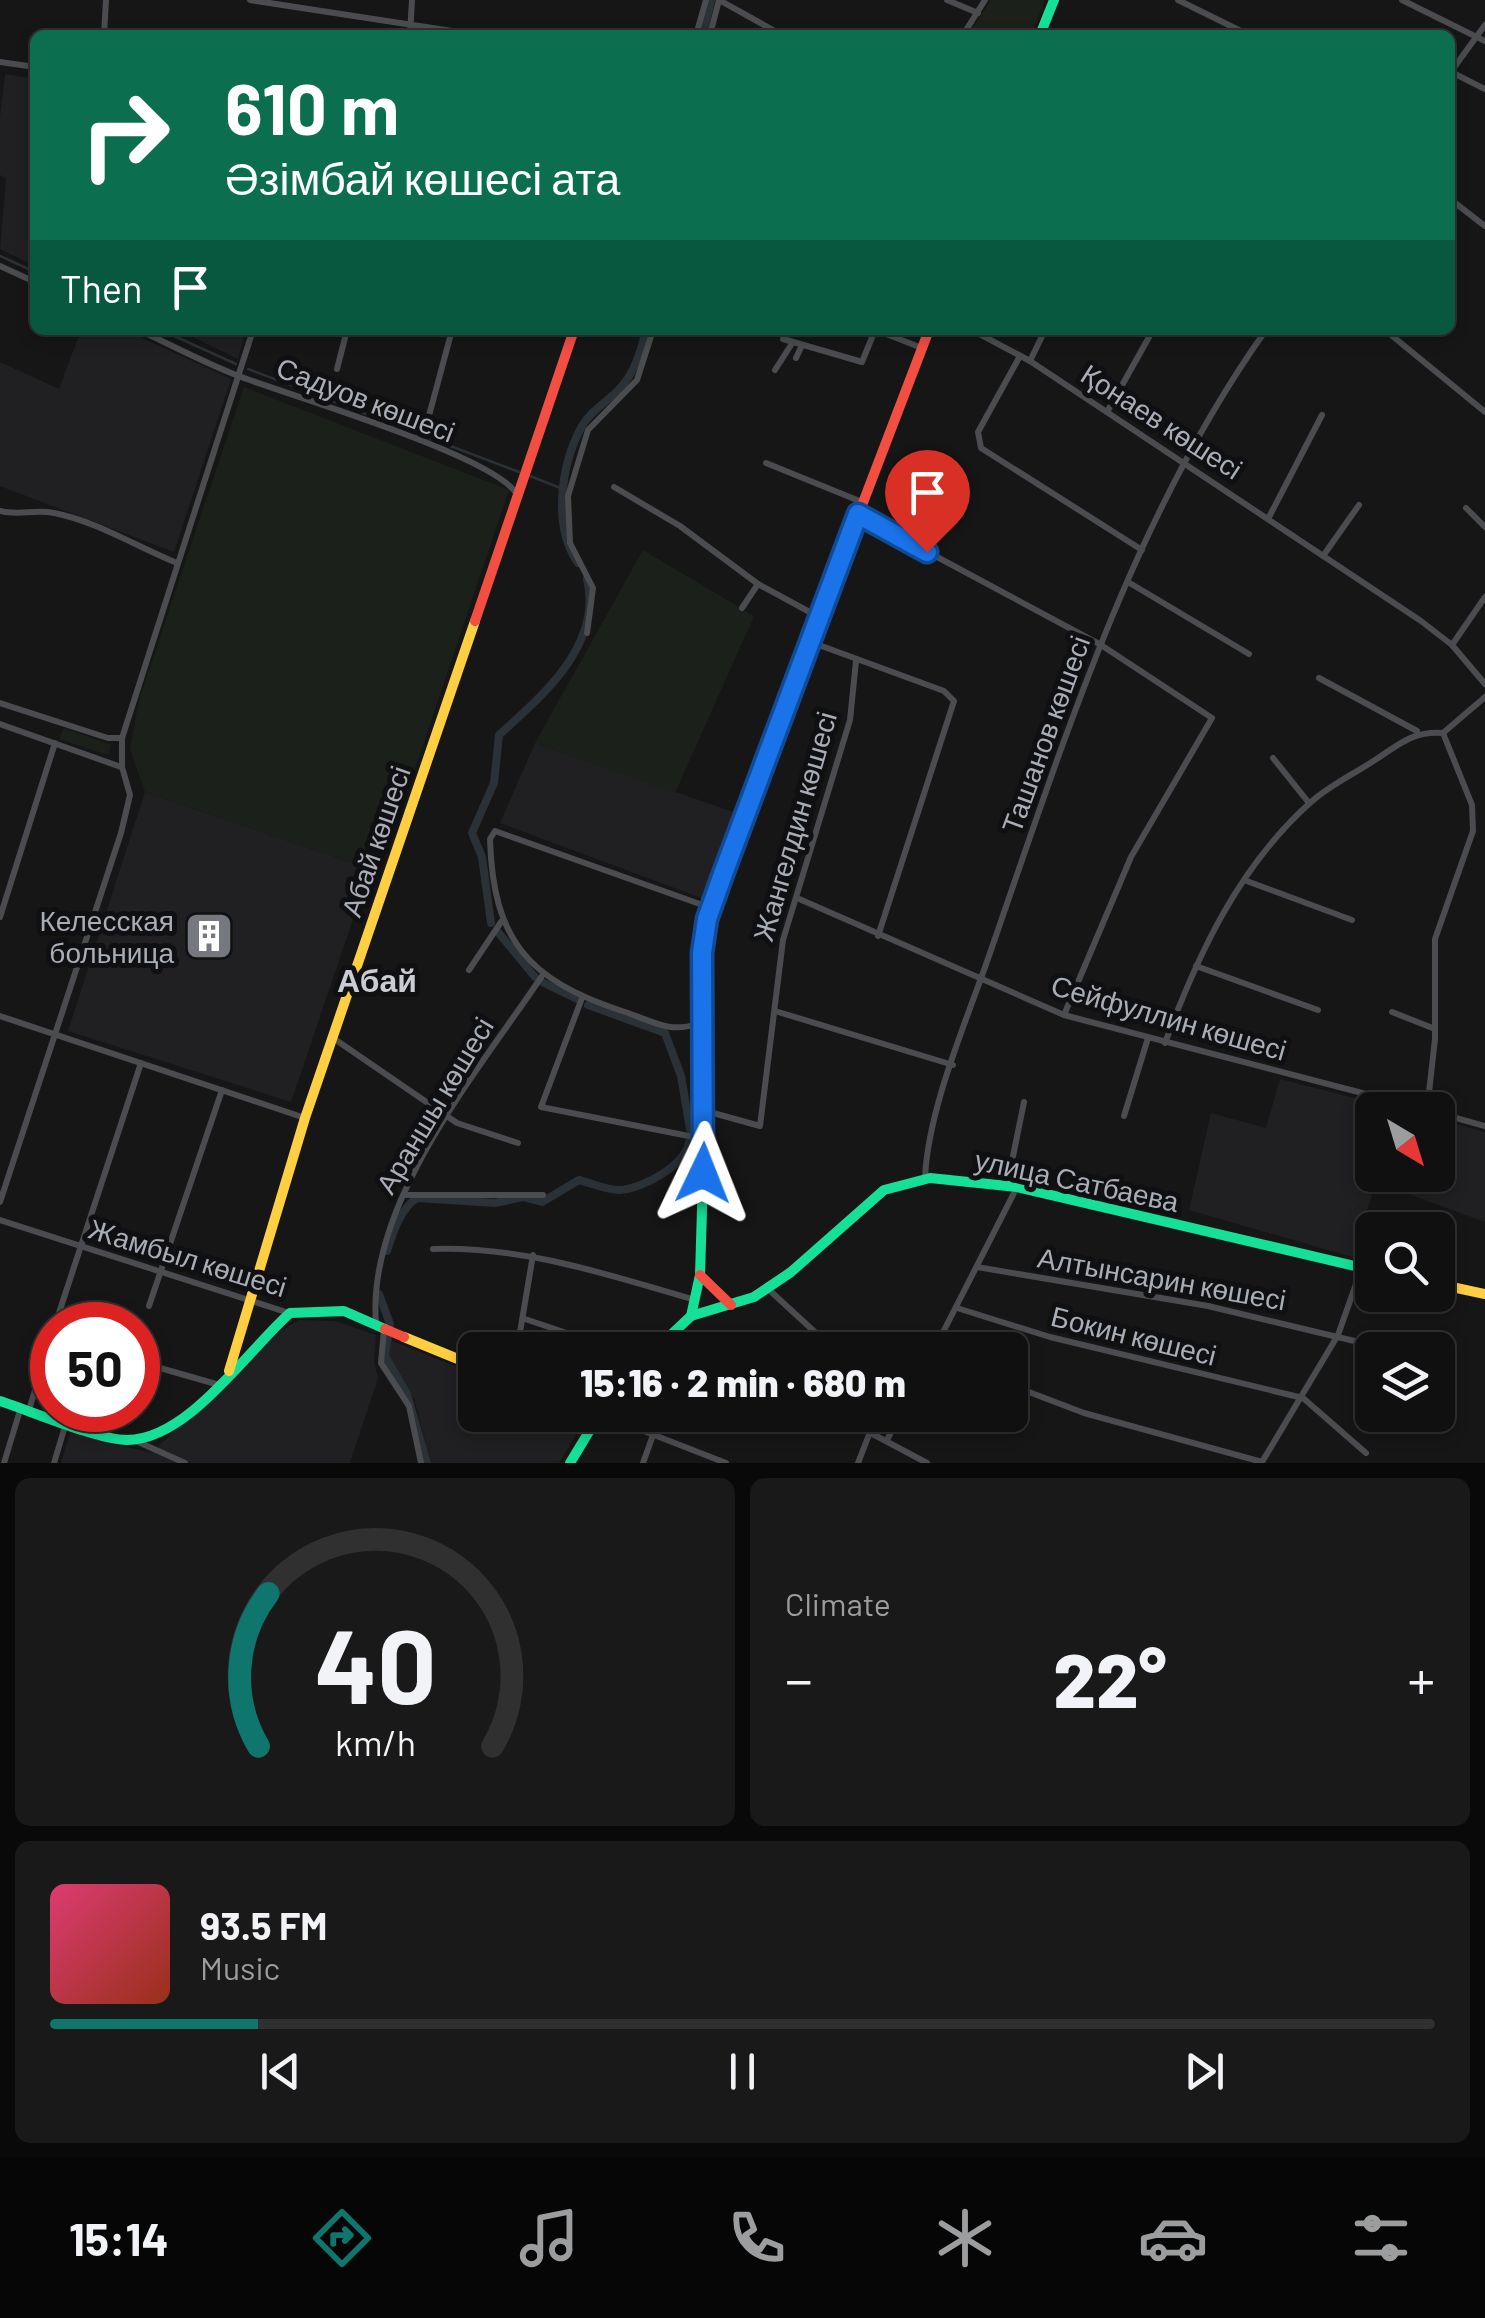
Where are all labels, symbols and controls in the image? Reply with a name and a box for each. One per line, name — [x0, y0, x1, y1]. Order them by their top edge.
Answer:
text: 610 m — [225, 65, 399, 149]
icon: right — [60, 70, 190, 200]
text: Әзімбай көшесі ата — [225, 150, 620, 204]
icon: arrive — [163, 260, 218, 315]
text: Then — [60, 265, 143, 311]
street label: Садуов көшесі — [272, 349, 460, 449]
street label: Қонаев көшесі — [1075, 356, 1249, 486]
pin — [885, 450, 970, 553]
icon: arrive — [900, 465, 955, 520]
street label: Ташанов көшесі — [994, 631, 1096, 837]
street label: Жангелдин көшесі — [745, 707, 843, 945]
street label: Абай көшесі — [333, 761, 417, 921]
place label: Келесская больница — [40, 903, 174, 969]
building icon: Келесская больница — [183, 910, 235, 962]
district label: Абай — [337, 960, 417, 998]
street label: Сейфуллин көшесі — [1048, 967, 1290, 1067]
street label: Араншы көшесі — [368, 1011, 500, 1199]
north arrow — [1355, 1092, 1455, 1192]
map controls — [1355, 1092, 1455, 1432]
position arrow — [651, 1121, 755, 1225]
street label: улица Сатбаева — [972, 1142, 1182, 1218]
street label: Жамбыл көшесі — [85, 1211, 291, 1303]
button: search — [1355, 1212, 1455, 1312]
street label: Алтынсарин көшесі — [1035, 1239, 1289, 1317]
street label: Бокин көшесі — [1048, 1298, 1220, 1372]
speed limit sign: 50 — [30, 1302, 160, 1432]
button: layers — [1355, 1332, 1455, 1432]
text: 15:16 · 2 min · 680 m — [580, 1359, 906, 1405]
text: Climate — [785, 1584, 891, 1622]
text: 40 — [314, 1600, 436, 1725]
text: 22° — [1053, 1633, 1167, 1723]
text: − — [785, 1645, 813, 1711]
text: + — [1407, 1645, 1435, 1711]
text: km/h — [335, 1720, 415, 1763]
text: 93.5 FM — [200, 1902, 328, 1948]
text: Music — [200, 1948, 280, 1986]
icon: previous — [253, 2044, 308, 2099]
icon: pause — [715, 2044, 770, 2099]
icon: next — [1177, 2044, 1232, 2099]
icon: directions — [307, 2203, 377, 2273]
icon: music — [514, 2203, 584, 2273]
icon: phone — [722, 2203, 792, 2273]
icon: climate — [930, 2203, 1000, 2273]
icon: car — [1138, 2203, 1208, 2273]
icon: filters — [1346, 2203, 1416, 2273]
text: 15:14 — [69, 2211, 169, 2265]

